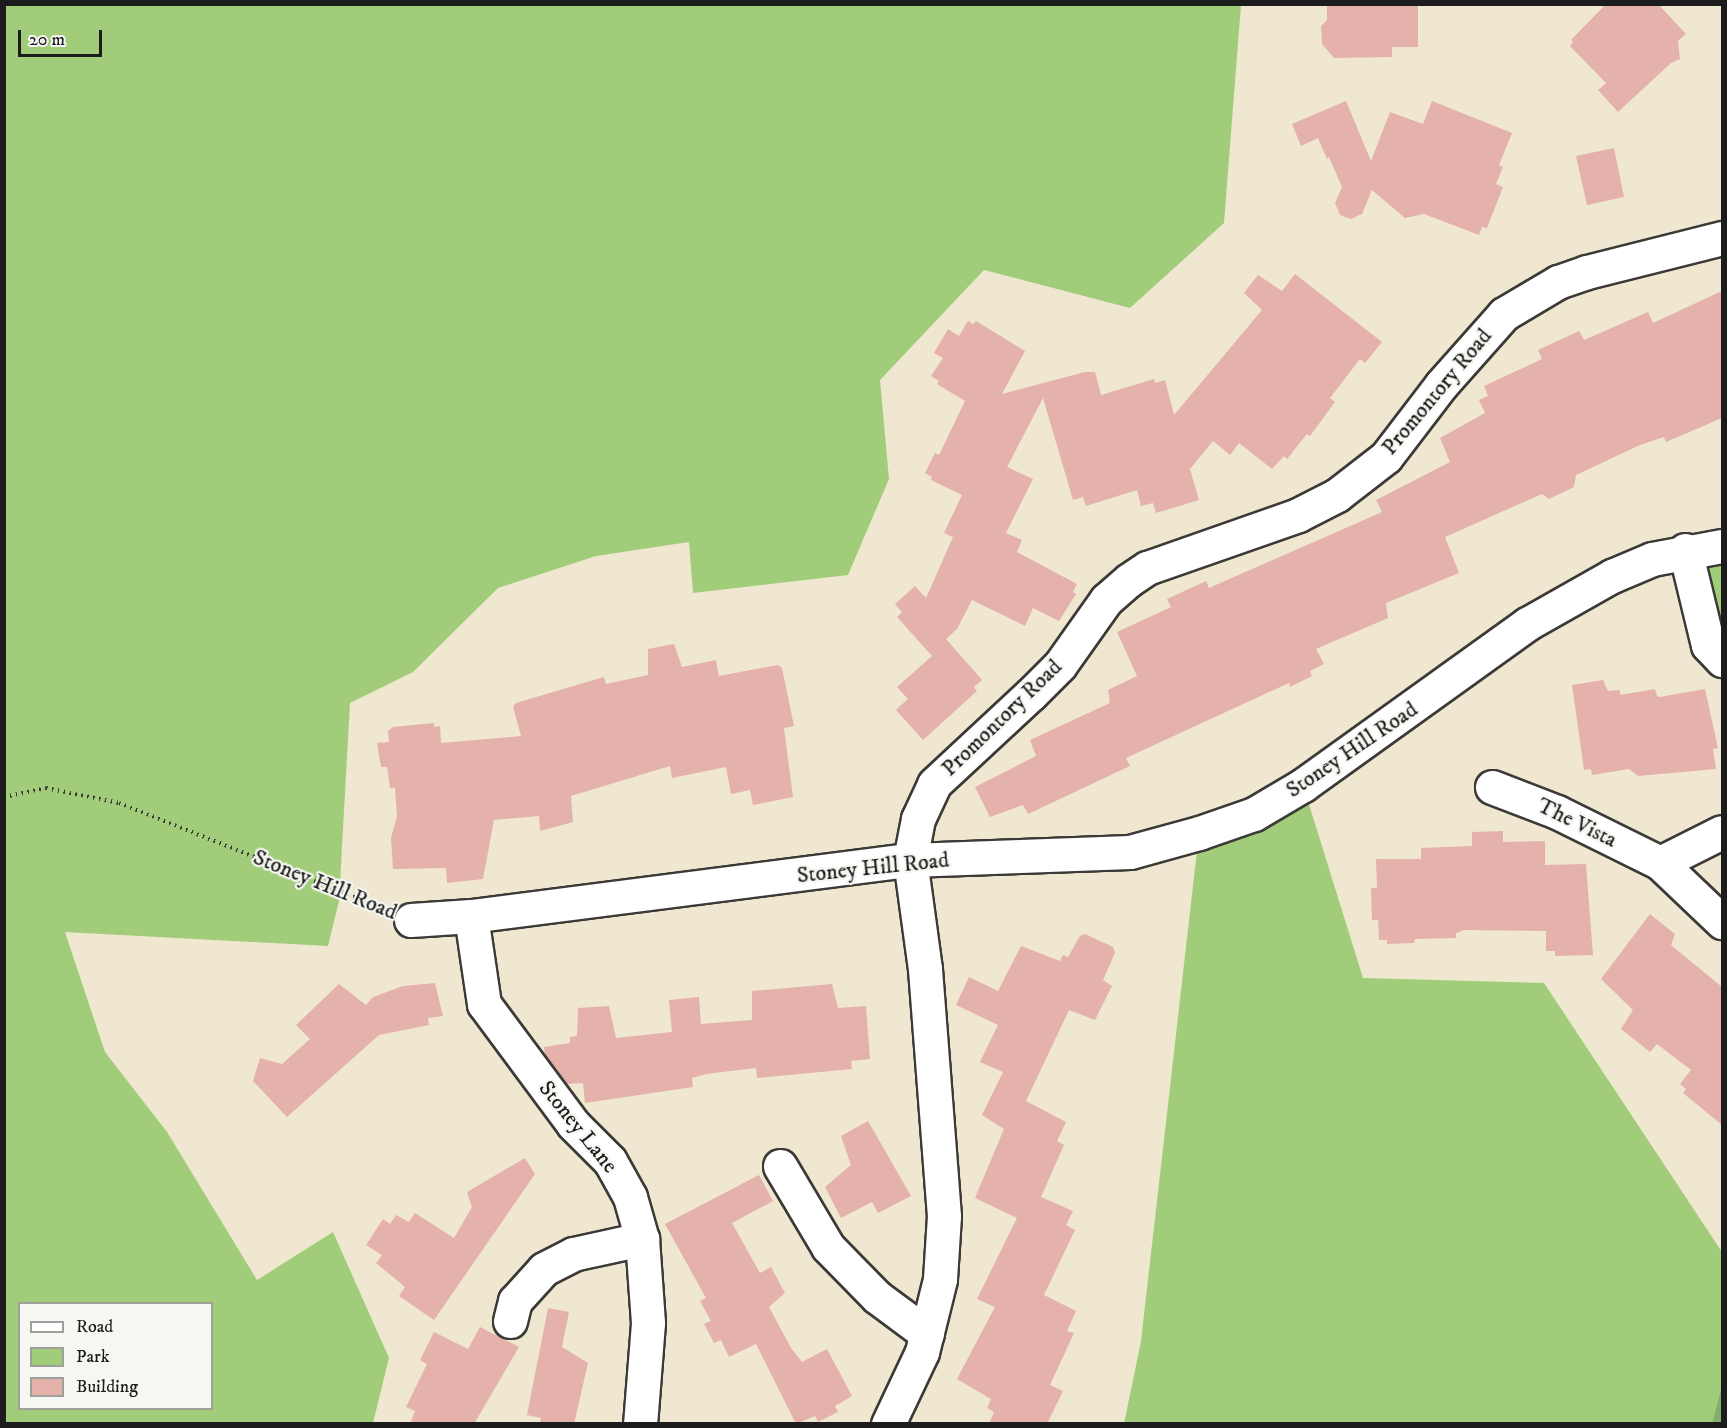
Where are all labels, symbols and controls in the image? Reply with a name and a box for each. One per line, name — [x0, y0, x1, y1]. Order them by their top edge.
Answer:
scale bar — [21, 18, 105, 56]
text: 20 m — [29, 29, 65, 51]
street label: Promontory Road — [1377, 323, 1497, 461]
street label: Promontory Road — [936, 654, 1068, 782]
street label: Stoney Hill Road — [1281, 696, 1423, 804]
street label: The Vista — [1533, 792, 1621, 854]
street label: Stoney Hill Road — [249, 844, 401, 926]
street label: Stoney Hill Road — [796, 847, 950, 889]
street label: Stoney Lane — [533, 1076, 623, 1178]
legend — [18, 1302, 213, 1410]
text: Road — [76, 1316, 113, 1338]
text: Park — [76, 1346, 110, 1368]
text: Building — [76, 1376, 138, 1398]

